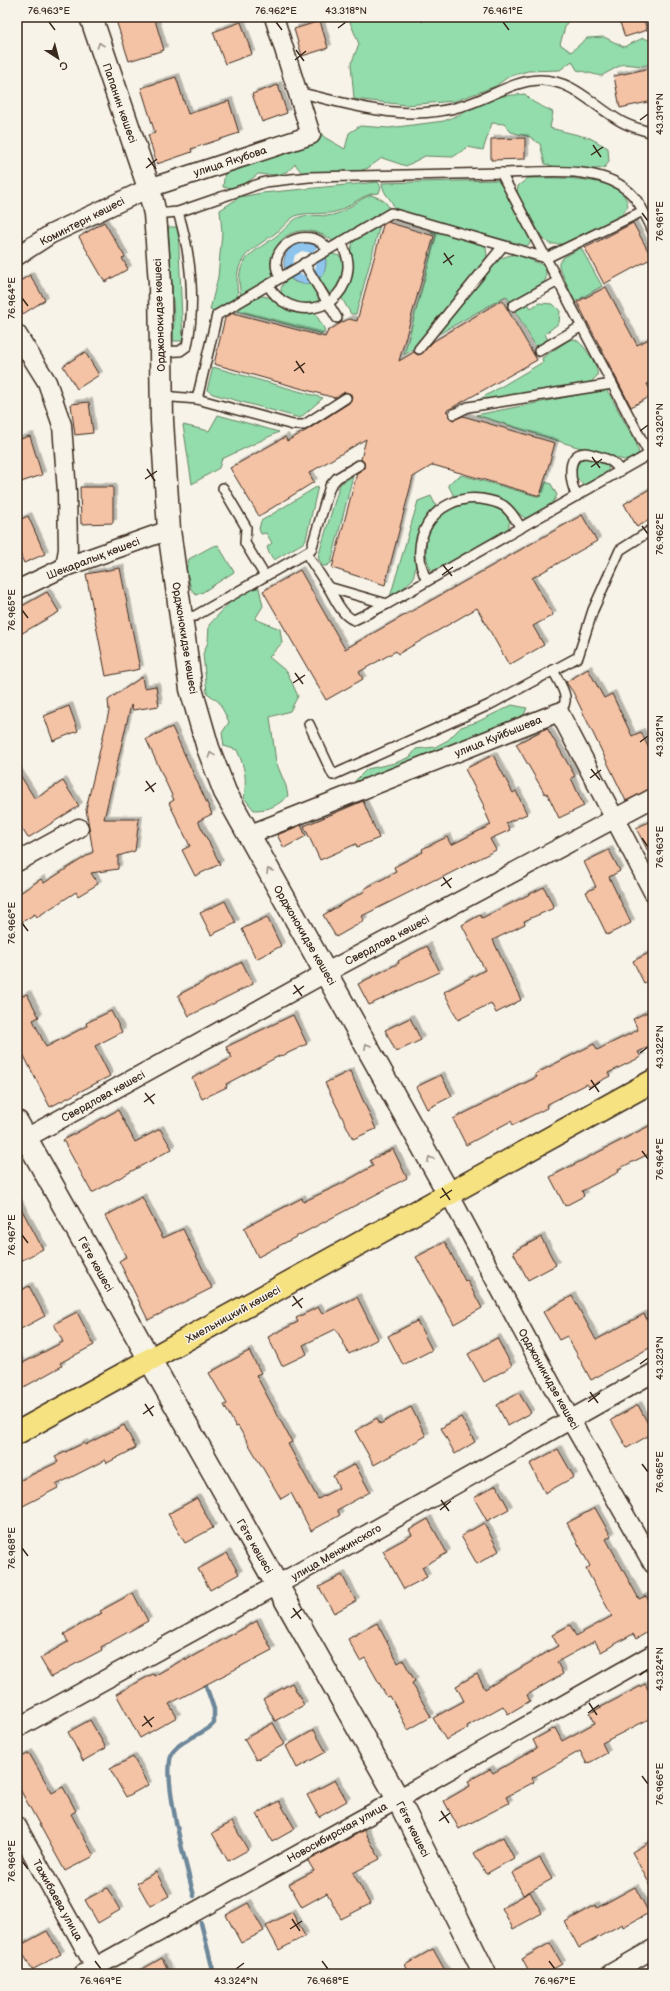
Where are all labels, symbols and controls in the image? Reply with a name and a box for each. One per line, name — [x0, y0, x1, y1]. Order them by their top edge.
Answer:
text: 76.963°E — [28, 5, 70, 17]
text: 76.962°E — [255, 5, 297, 17]
text: 43.318°N — [325, 5, 367, 17]
text: 76.961°E — [483, 5, 523, 17]
north arrow — [38, 38, 78, 78]
one-way arrow — [96, 42, 105, 49]
text: С — [56, 58, 71, 73]
street label: Папанин көшесі — [100, 61, 139, 145]
text: 43.319°N — [654, 93, 666, 135]
street label: улица Якубова — [192, 143, 269, 179]
street label: Коминтерн көшесі — [38, 194, 127, 248]
text: 76.961°E — [654, 201, 666, 241]
street label: Орджонокидзе көшесі — [151, 258, 168, 372]
text: 76.964°E — [6, 277, 18, 319]
text: 43.320°N — [654, 403, 666, 447]
text: 76.962°E — [654, 513, 666, 555]
street label: Шекаралық көшесі — [45, 535, 142, 582]
street label: Орджонокидзе көшесі — [169, 581, 200, 695]
text: 76.965°E — [6, 589, 18, 631]
street label: улица Куйбышева — [453, 713, 544, 760]
text: 43.321°N — [654, 715, 666, 757]
one-way arrow — [207, 752, 215, 759]
text: 76.963°E — [654, 826, 666, 868]
one-way arrow — [266, 868, 273, 875]
street label: Орджонокидзе көшесі — [271, 883, 339, 988]
text: 76.966°E — [6, 902, 18, 944]
street label: Свердлова көшесі — [343, 913, 432, 968]
text: 43.322°N — [654, 1025, 666, 1069]
one-way arrow — [364, 1042, 372, 1050]
street label: Свердлова көшесі — [59, 1068, 147, 1125]
text: 76.964°E — [654, 1138, 666, 1180]
one-way arrow — [427, 1156, 434, 1164]
text: 76.967°E — [6, 1214, 18, 1255]
street label: Гёте көшесі — [75, 1234, 116, 1294]
street label: Хмельницкий көшесі — [184, 1283, 283, 1346]
street label: Орджоникидзе көшесі — [515, 1326, 582, 1432]
text: 43.323°N — [654, 1336, 666, 1380]
text: 76.965°E — [654, 1451, 666, 1493]
street label: Гёте көшесі — [234, 1517, 275, 1576]
street label: улица Менжинского — [289, 1521, 384, 1583]
text: 76.968°E — [6, 1527, 18, 1569]
text: 43.324°N — [654, 1647, 666, 1691]
text: 76.966°E — [654, 1763, 666, 1805]
street label: Новосибирская улица — [285, 1799, 390, 1865]
street label: Гёте көшесі — [393, 1799, 432, 1859]
text: 76.969°E — [6, 1840, 18, 1882]
street label: Тажибаева улица — [30, 1857, 86, 1944]
text: 76.969°E — [80, 1975, 122, 1987]
text: 43.324°N — [214, 1975, 258, 1987]
text: 76.968°E — [307, 1975, 349, 1987]
text: 76.967°E — [535, 1975, 576, 1987]

